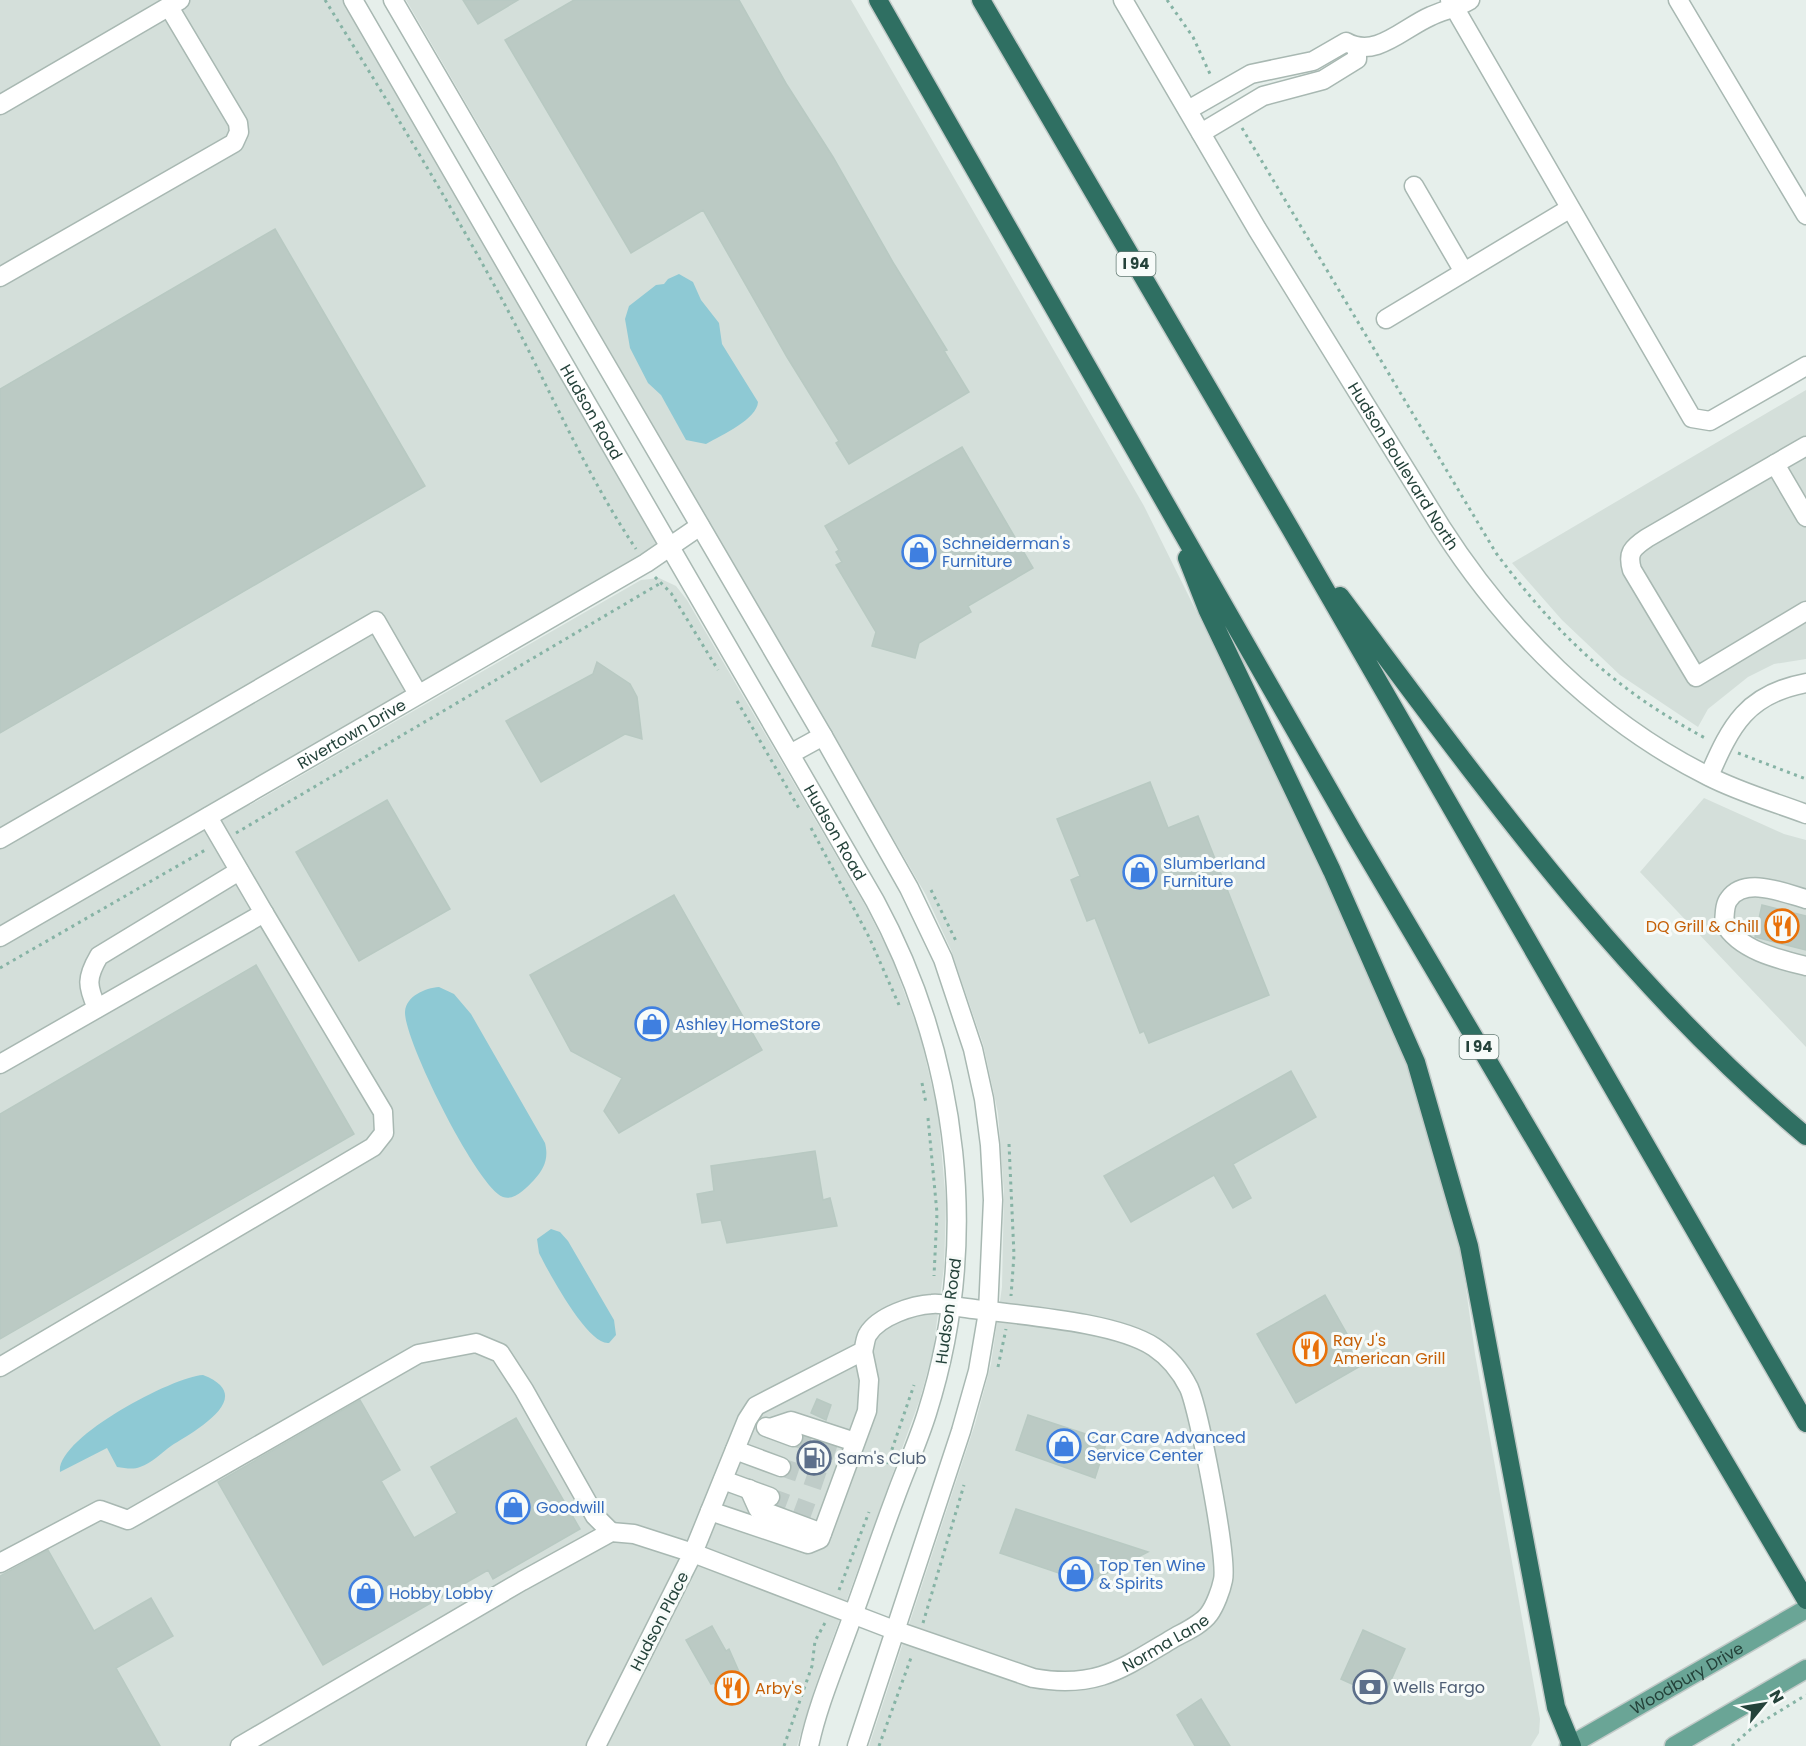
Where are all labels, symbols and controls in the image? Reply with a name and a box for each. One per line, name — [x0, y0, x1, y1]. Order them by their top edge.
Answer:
road number: I 94 — [1116, 252, 1156, 276]
street label: Hudson Road — [554, 360, 628, 464]
street label: Hudson Boulevard North — [1342, 378, 1464, 555]
place label: Schneiderman's Furniture — [942, 532, 1071, 573]
shop icon: Schneiderman's Furniture — [901, 534, 937, 570]
street label: Rivertown Drive — [293, 693, 410, 775]
street label: Hudson Road — [798, 781, 872, 885]
place label: Slumberland Furniture — [1163, 852, 1266, 893]
shop icon: Slumberland Furniture — [1122, 854, 1158, 890]
restaurant icon: DQ Grill & Chill — [1764, 908, 1800, 944]
place label: DQ Grill & Chill — [1646, 915, 1759, 938]
shop icon: Ashley HomeStore — [634, 1006, 670, 1042]
place label: Ashley HomeStore — [675, 1013, 821, 1036]
road number: I 94 — [1460, 1035, 1498, 1059]
street label: Hudson Road — [930, 1257, 967, 1366]
place label: Ray J's American Grill — [1333, 1329, 1445, 1370]
restaurant icon: Ray J's American Grill — [1292, 1331, 1328, 1367]
place label: Car Care Advanced Service Center — [1087, 1426, 1246, 1467]
shop icon: Car Care Advanced Service Center — [1046, 1428, 1082, 1464]
fuel station icon: Sam's Club — [796, 1440, 832, 1476]
place label: Sam's Club — [837, 1447, 926, 1470]
shop icon: Goodwill — [495, 1489, 531, 1525]
place label: Goodwill — [536, 1496, 605, 1519]
place label: Top Ten Wine & Spirits — [1099, 1554, 1206, 1595]
shop icon: Top Ten Wine & Spirits — [1058, 1556, 1094, 1592]
street label: Hudson Place — [624, 1567, 694, 1675]
shop icon: Hobby Lobby — [348, 1575, 384, 1611]
place label: Hobby Lobby — [389, 1582, 493, 1605]
street label: Norma Lane — [1118, 1609, 1214, 1678]
street label: Woodbury Drive — [1626, 1636, 1748, 1720]
bank icon: Wells Fargo — [1352, 1669, 1388, 1705]
restaurant icon: Arby's — [714, 1670, 750, 1706]
north arrow — [1734, 1674, 1794, 1734]
place label: Wells Fargo — [1393, 1676, 1485, 1699]
place label: Arby's — [755, 1677, 802, 1700]
text: N — [1764, 1686, 1790, 1708]

